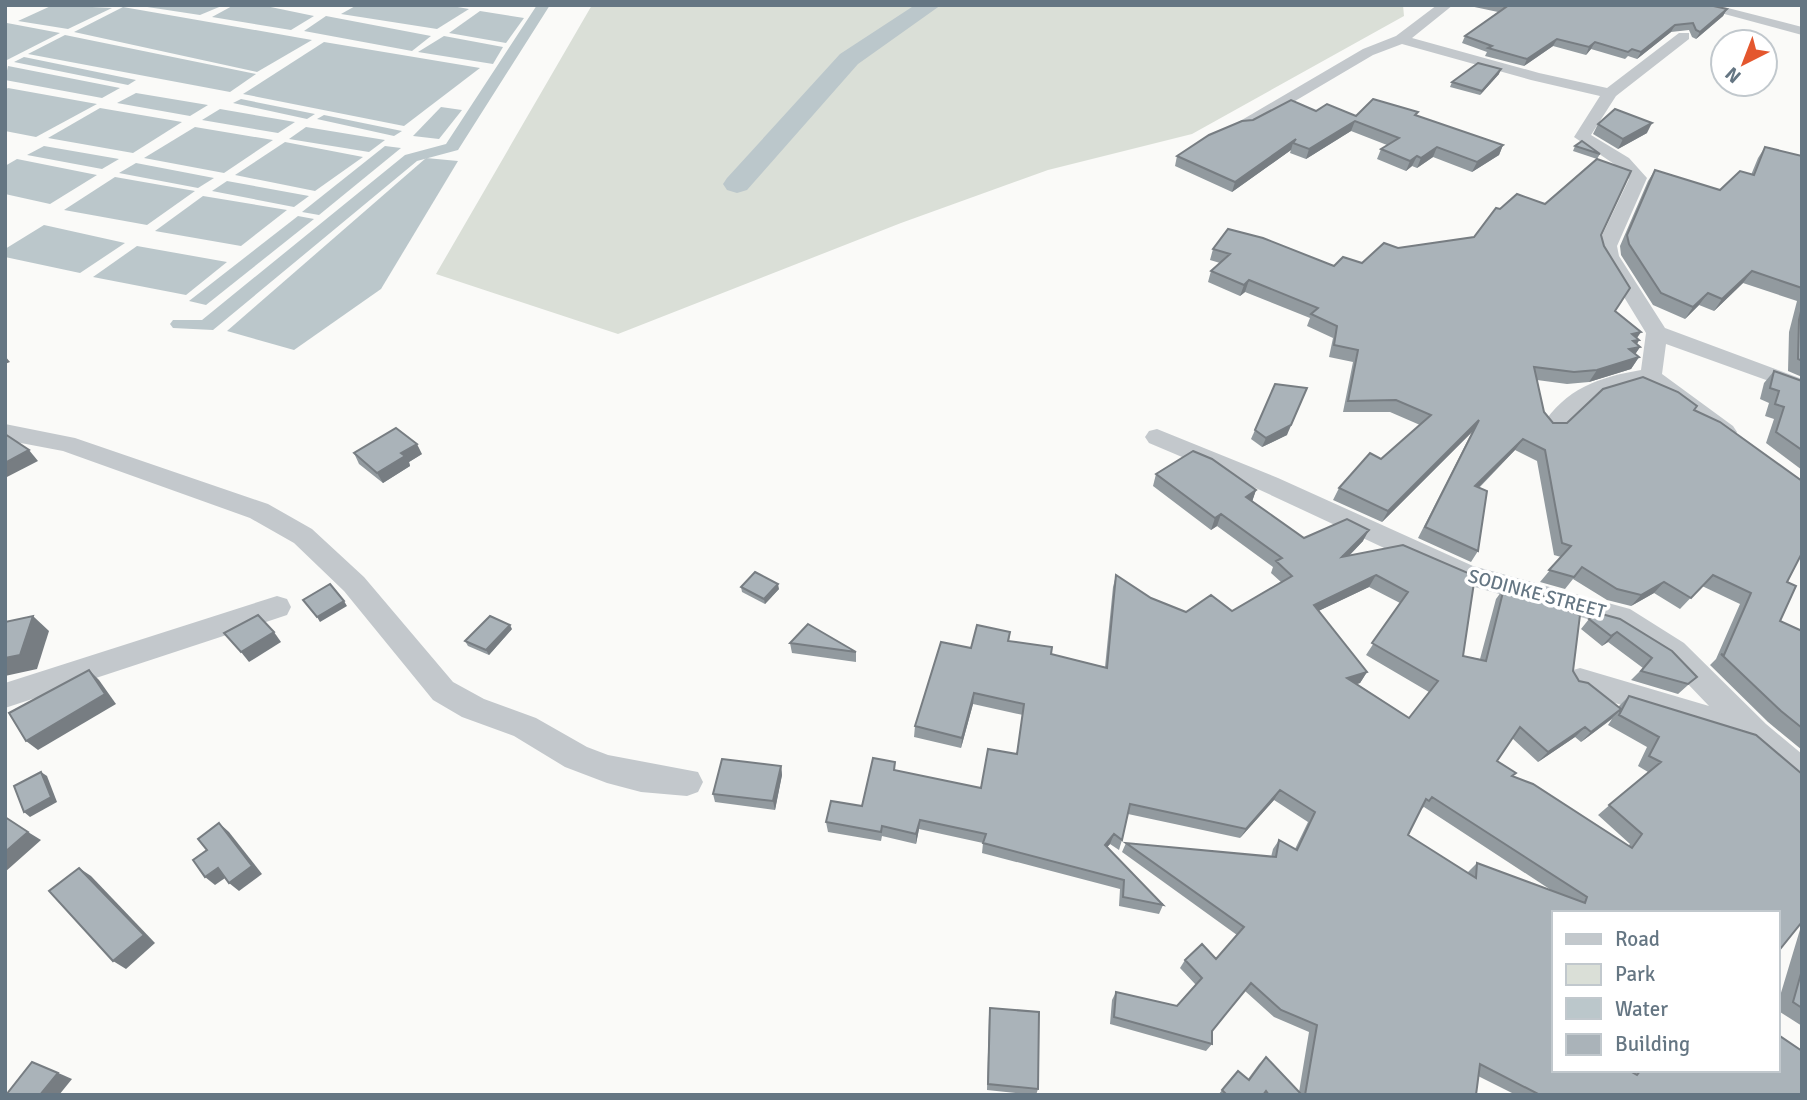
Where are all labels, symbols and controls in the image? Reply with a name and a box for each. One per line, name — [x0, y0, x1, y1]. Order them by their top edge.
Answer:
north arrow — [1709, 28, 1779, 98]
text: N — [1720, 62, 1746, 88]
street label: SODINKE STREET — [1465, 564, 1609, 624]
legend — [1552, 911, 1779, 1072]
text: Road — [1615, 926, 1660, 952]
text: Park — [1615, 961, 1656, 987]
text: Water — [1615, 996, 1668, 1022]
text: Building — [1615, 1031, 1690, 1057]

